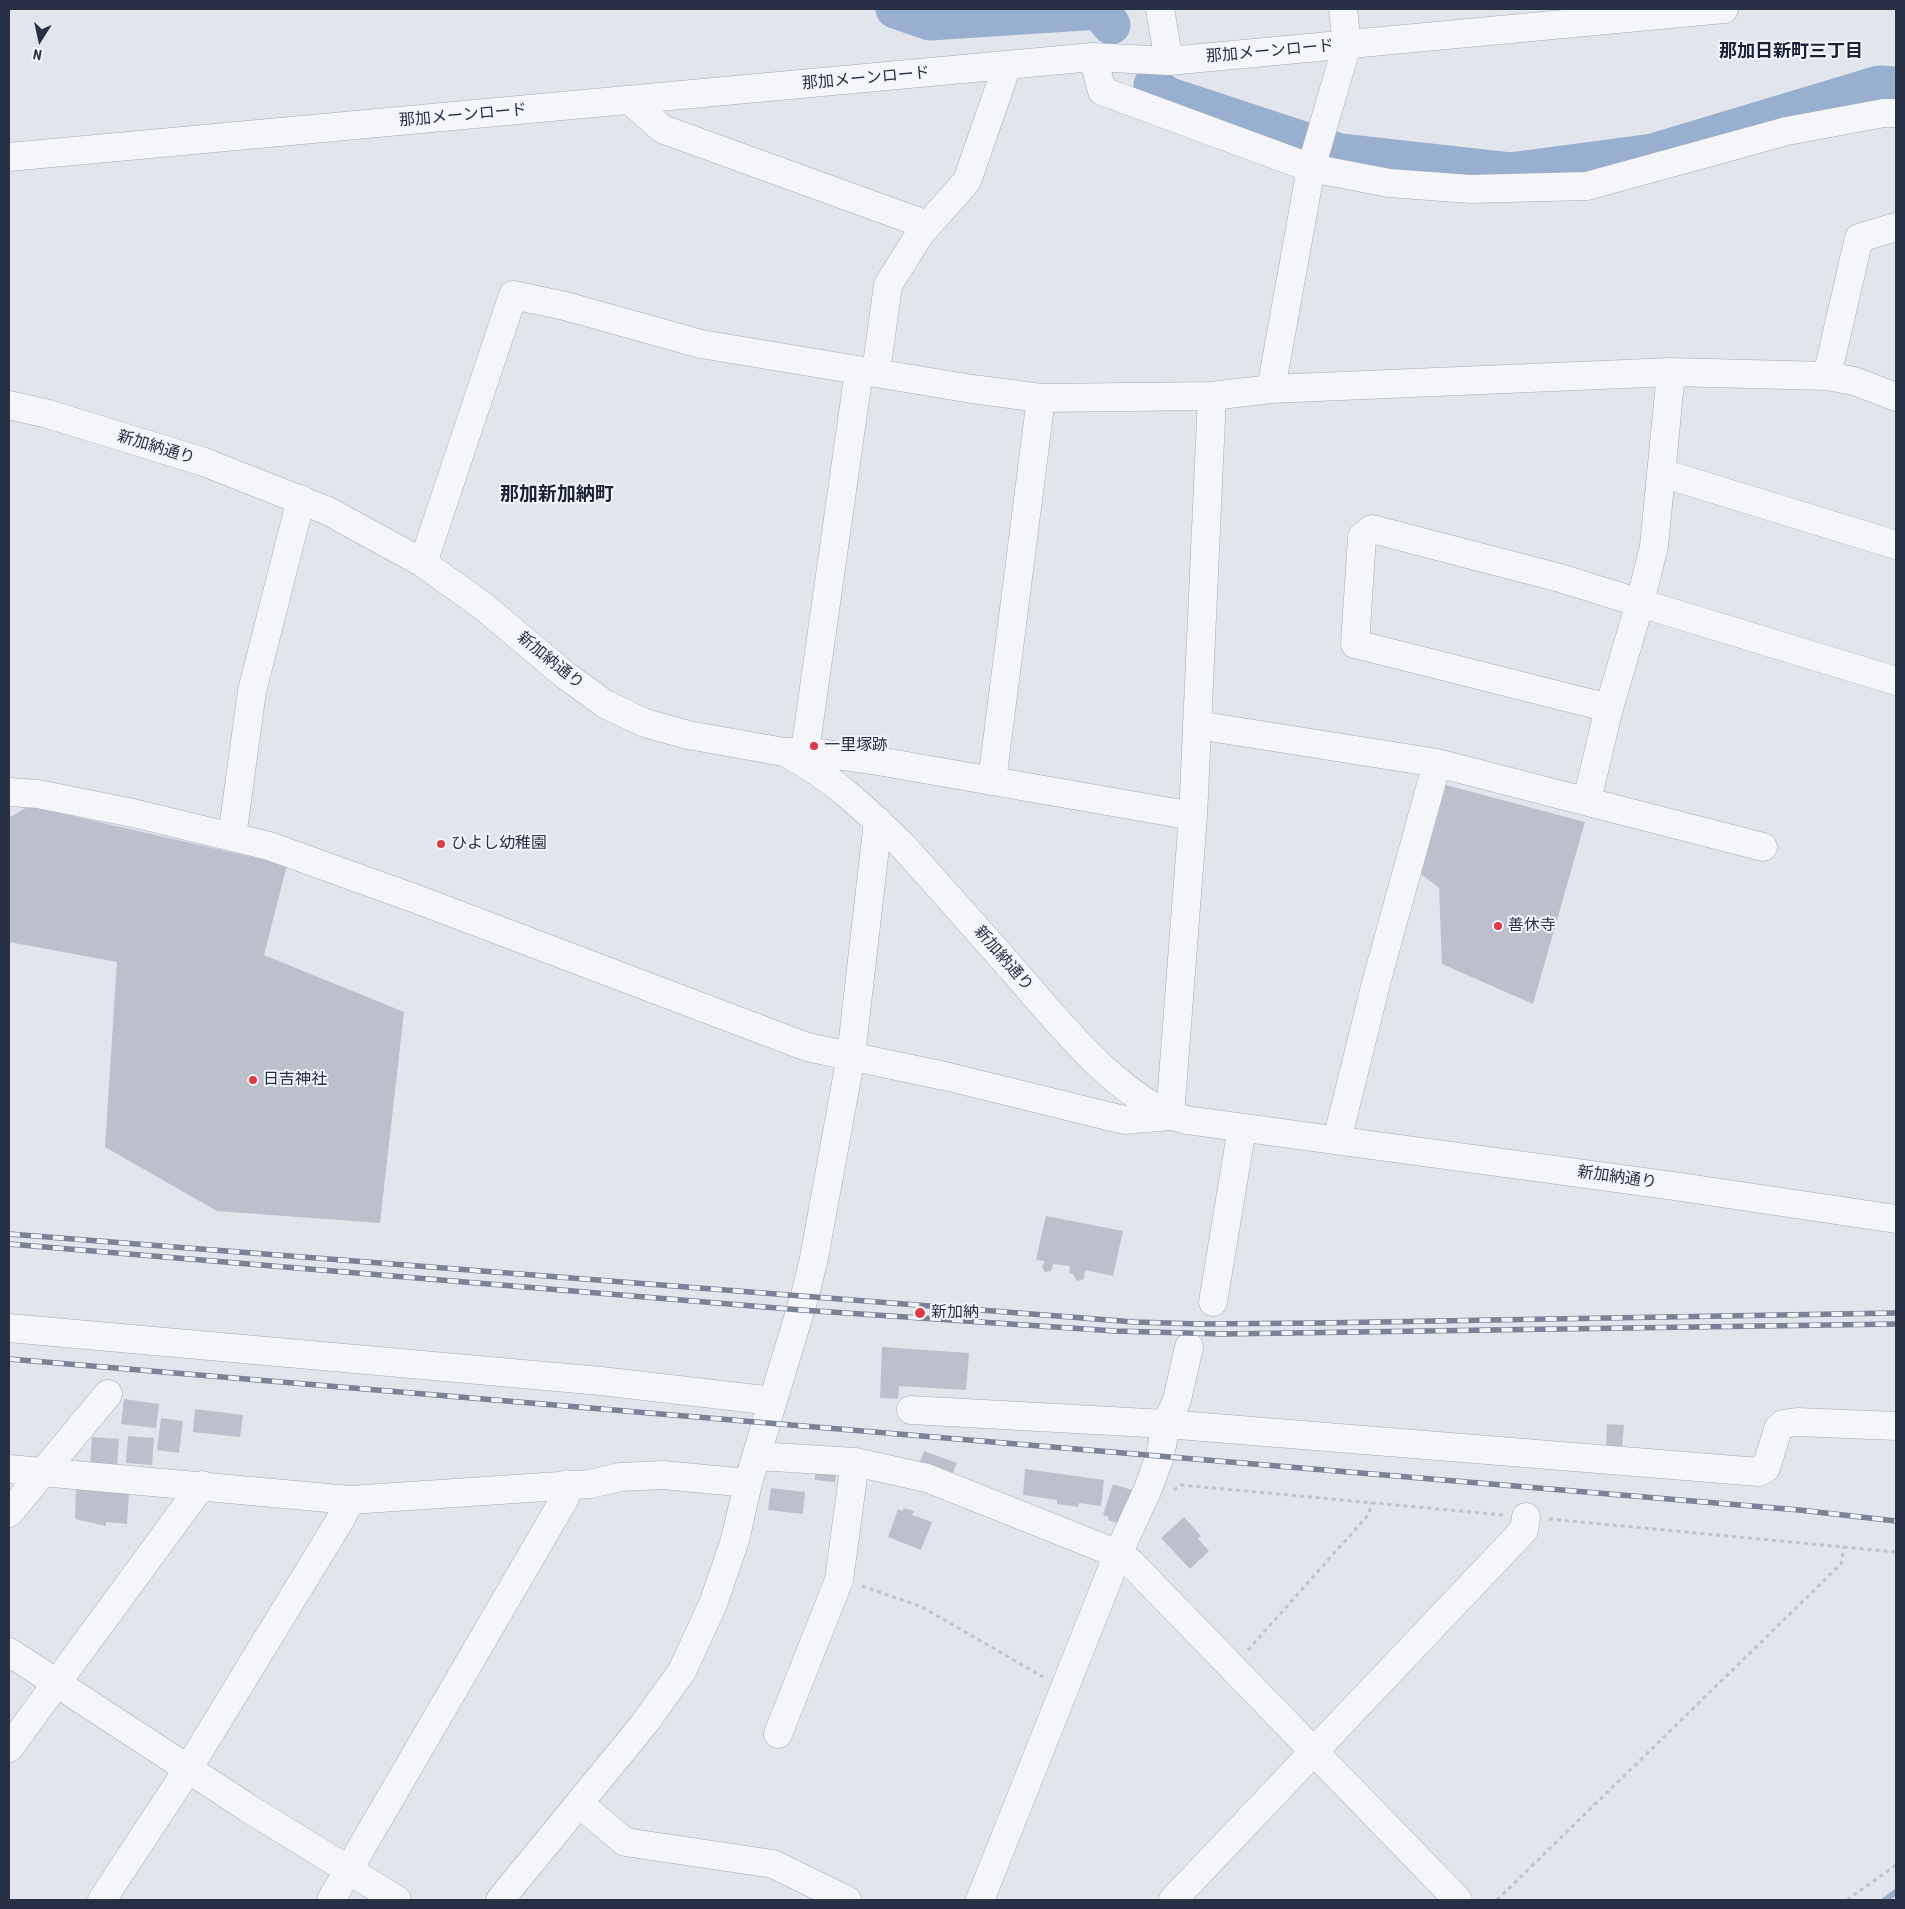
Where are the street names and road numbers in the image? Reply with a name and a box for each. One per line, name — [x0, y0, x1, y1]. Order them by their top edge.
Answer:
street label: 那加メーンロード — [1205, 37, 1335, 67]
street label: 那加メーンロード — [801, 64, 931, 94]
street label: 那加メーンロード — [398, 101, 528, 131]
street label: 新加納通り — [115, 427, 197, 469]
street label: 新加納通り — [513, 628, 587, 694]
street label: 新加納通り — [970, 923, 1036, 995]
street label: 新加納通り — [1576, 1163, 1658, 1193]

